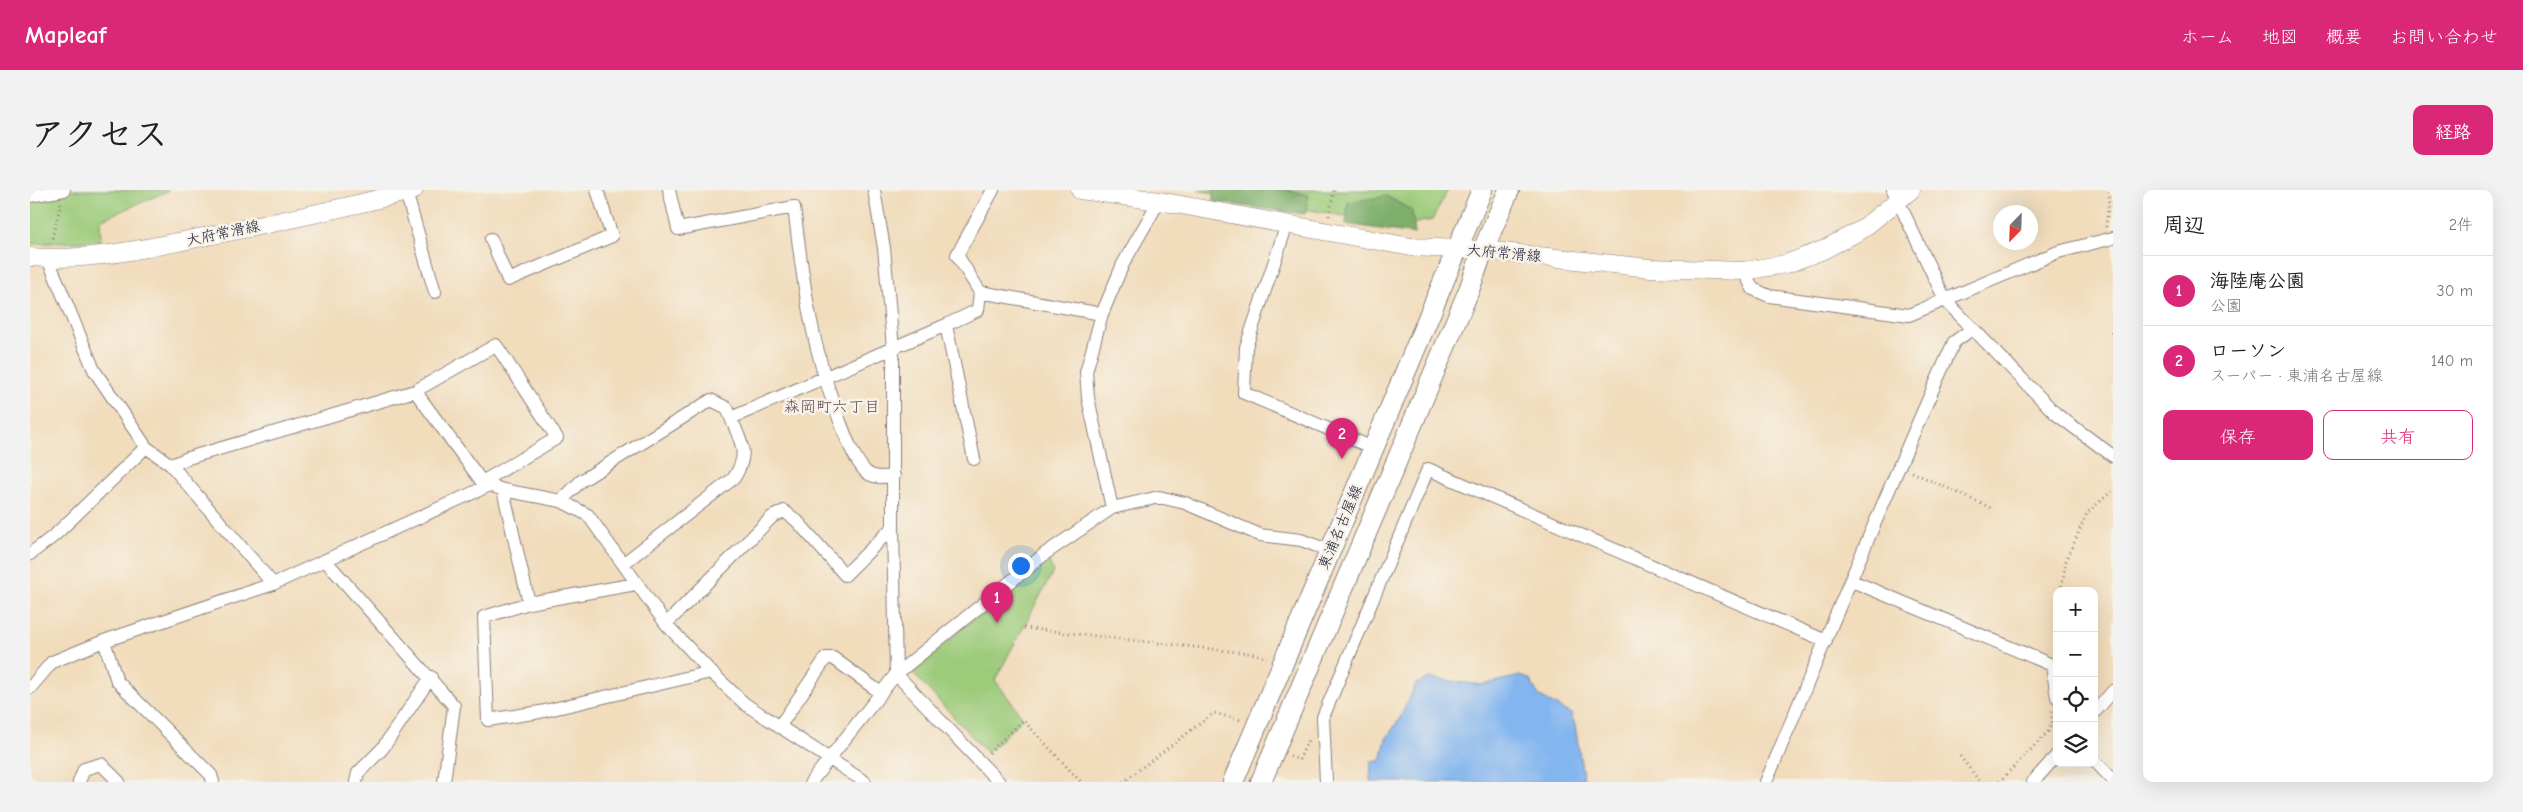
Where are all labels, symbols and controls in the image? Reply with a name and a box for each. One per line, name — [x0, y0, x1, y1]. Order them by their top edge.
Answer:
text: Mapleaf — [25, 21, 106, 49]
text: ホーム — [2181, 27, 2234, 48]
text: 地図 — [2262, 27, 2298, 48]
text: 概要 — [2326, 27, 2362, 48]
text: お問い合わせ — [2390, 27, 2498, 48]
button: 経路 — [2413, 105, 2493, 155]
text: アクセス — [30, 114, 168, 155]
north arrow — [1993, 205, 2038, 250]
text: 周辺 — [2163, 213, 2205, 237]
street label: 大府常滑線 — [184, 216, 262, 250]
text: 2件 — [2449, 216, 2473, 234]
street label: 大府常滑線 — [1466, 241, 1542, 265]
text: 海陸庵公園 — [2210, 270, 2305, 292]
text: 1 — [2176, 282, 2182, 300]
text: 30 m — [2437, 282, 2473, 300]
text: 公園 — [2210, 297, 2242, 315]
text: ローソン — [2210, 340, 2286, 362]
text: 2 — [2175, 352, 2183, 370]
text: 140 m — [2431, 352, 2473, 370]
text: スーパー · 東浦名古屋線 — [2210, 367, 2383, 385]
district label: 森岡町六丁目 — [784, 398, 880, 416]
button: 保存 — [2163, 410, 2313, 460]
button: 共有 — [2323, 410, 2473, 460]
pin: 2 — [1326, 418, 1358, 459]
street label: 東浦名古屋線 — [1314, 482, 1366, 572]
your location — [1008, 553, 1034, 579]
pin: 1 — [981, 582, 1013, 623]
map controls — [2053, 587, 2098, 767]
button: + — [2053, 587, 2098, 632]
button: − — [2053, 632, 2098, 677]
button: locate — [2053, 677, 2098, 722]
button: layers — [2053, 722, 2098, 767]

